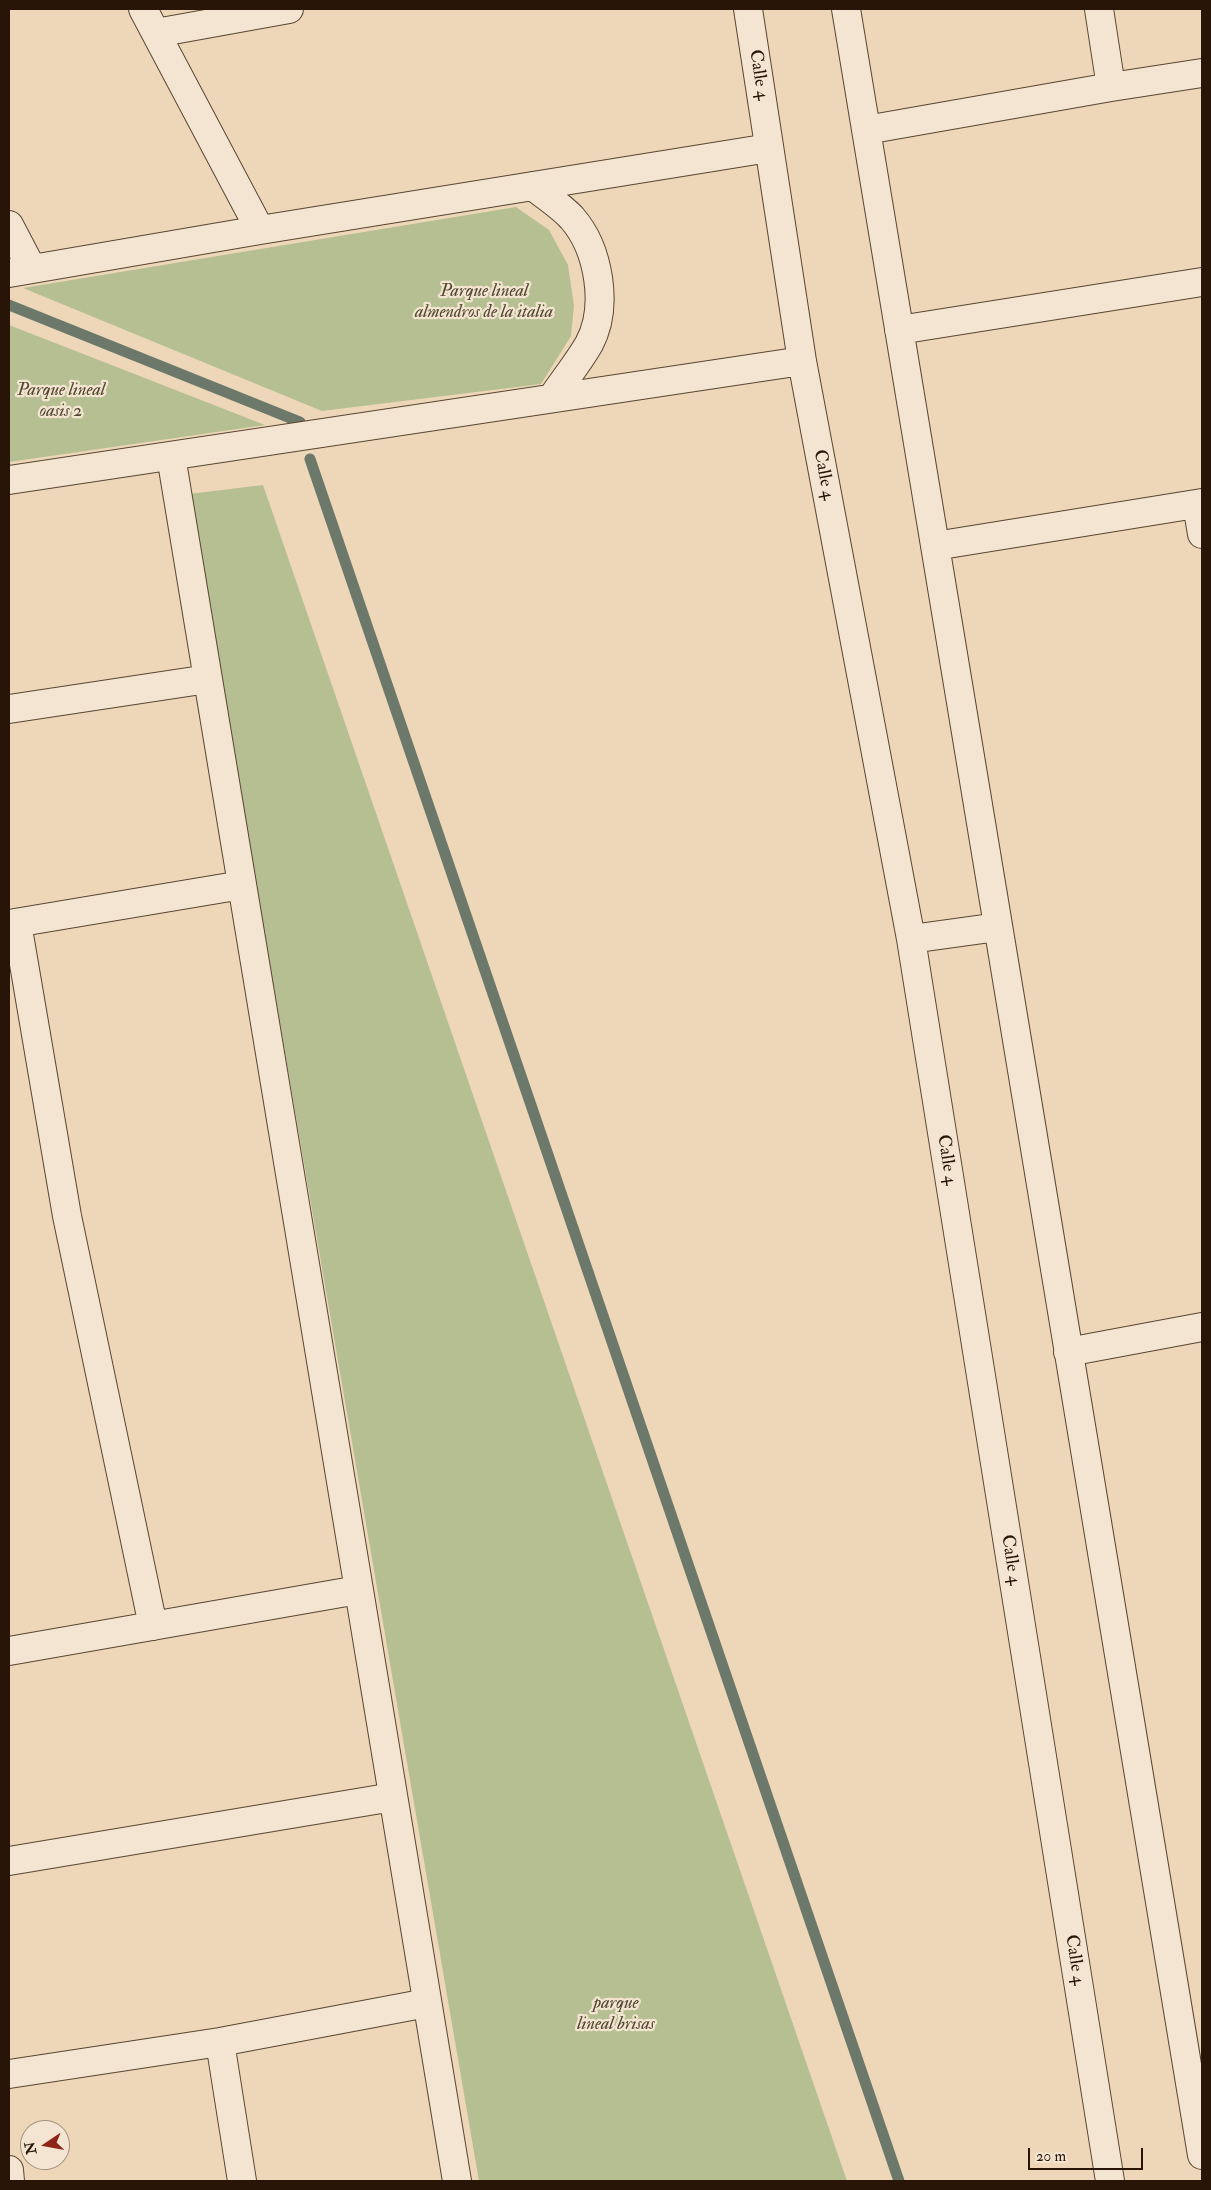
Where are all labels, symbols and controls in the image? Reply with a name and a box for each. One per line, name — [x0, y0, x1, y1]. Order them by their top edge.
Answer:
street label: Calle 4 — [743, 48, 773, 102]
park label: Parque lineal almendros de la italia — [415, 281, 553, 324]
park label: Parque lineal oasis 2 — [17, 380, 105, 422]
street label: Calle 4 — [808, 448, 838, 502]
street label: Calle 4 — [931, 1133, 961, 1187]
street label: Calle 4 — [995, 1533, 1025, 1587]
street label: Calle 4 — [1059, 1933, 1089, 1987]
park label: parque lineal brisas — [577, 1993, 655, 2036]
north arrow — [20, 2120, 70, 2170]
scale bar — [1031, 2138, 1146, 2170]
text: N — [21, 2140, 40, 2156]
text: 20 m — [1036, 2147, 1066, 2166]

